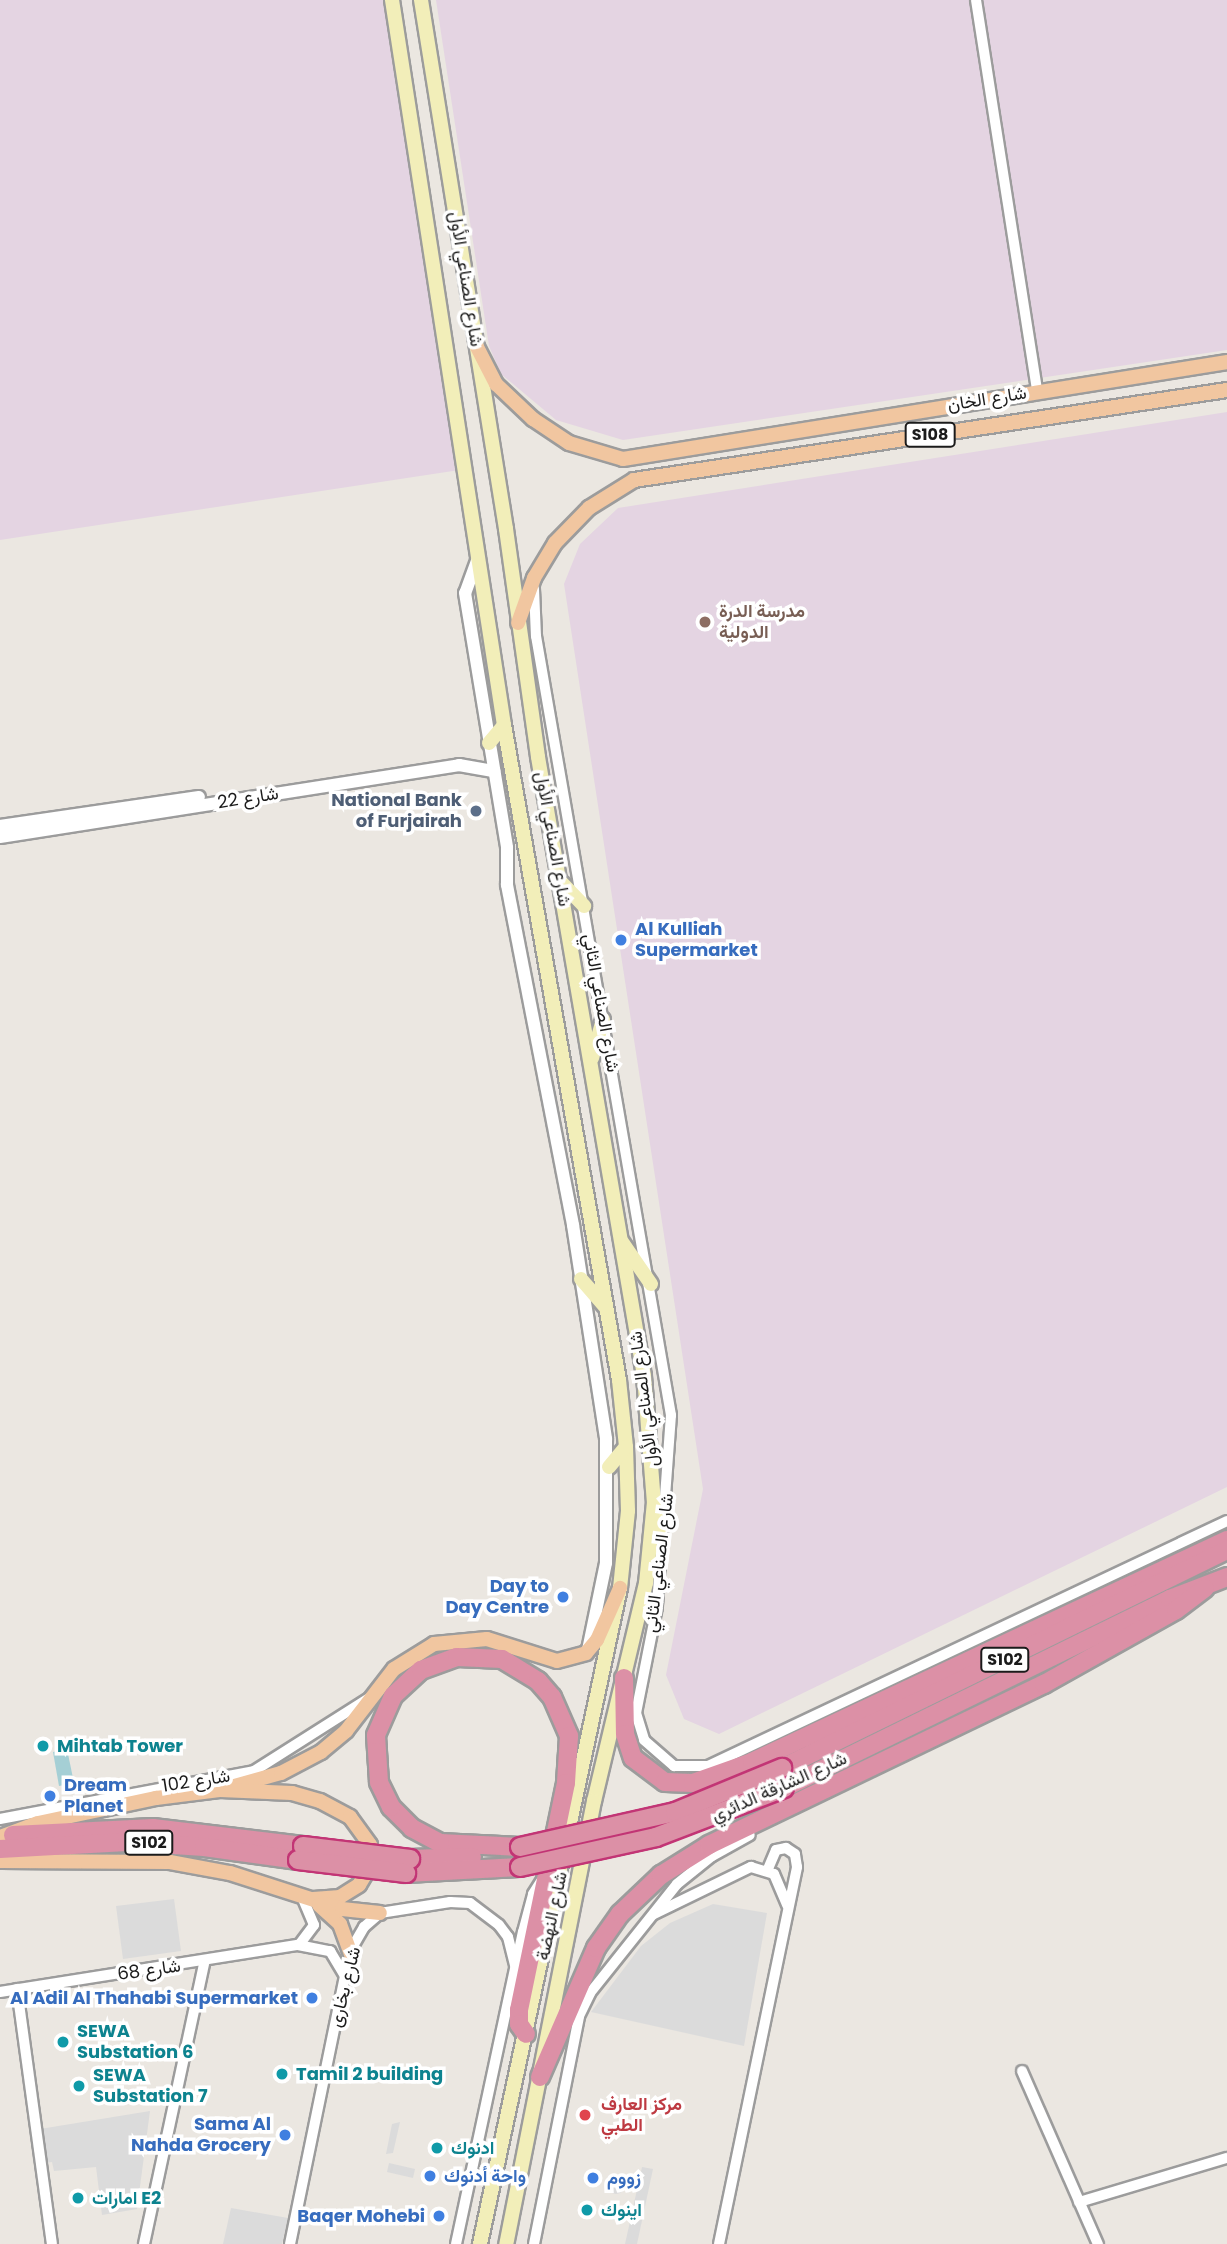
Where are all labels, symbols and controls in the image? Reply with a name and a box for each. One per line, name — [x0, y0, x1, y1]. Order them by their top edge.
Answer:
street label: شارع الصناعي الأول — [445, 210, 487, 348]
street label: شارع الخان — [946, 382, 1028, 416]
road number: S108 — [904, 422, 956, 448]
place label: مدرسة الدرة الدولية — [719, 601, 805, 644]
marker: مدرسة الدرة الدولية — [697, 614, 713, 630]
street label: شارع الصناعي الأول — [531, 770, 575, 908]
street label: شارع 22 — [216, 783, 280, 813]
place label: National Bank of Furjairah — [331, 790, 462, 832]
marker: National Bank of Furjairah — [468, 803, 484, 819]
place label: Al Kulliah Supermarket — [635, 919, 758, 962]
street label: شارع الصناعي الثاني — [578, 932, 624, 1074]
marker: Al Kulliah Supermarket — [613, 932, 629, 948]
street label: شارع الصناعي الأول — [625, 1330, 663, 1468]
street label: شارع الصناعي الثاني — [640, 1492, 678, 1634]
place label: Day to Day Centre — [445, 1576, 549, 1618]
marker: Day to Day Centre — [555, 1589, 571, 1605]
road number: S102 — [979, 1648, 1031, 1672]
place label: Mihtab Tower — [57, 1735, 183, 1757]
marker: Mihtab Tower — [35, 1738, 51, 1754]
street label: شارع الشارقة الدائري — [708, 1747, 850, 1827]
street label: شارع 102 — [161, 1765, 231, 1797]
place label: Dream Planet — [64, 1775, 127, 1817]
marker: Dream Planet — [42, 1788, 58, 1804]
road number: S102 — [123, 1830, 175, 1856]
street label: شارع النهضة — [532, 1870, 572, 1962]
street label: شارع بخارى — [325, 1945, 365, 2029]
street label: شارع 68 — [116, 1955, 182, 1985]
place label: Al Adil Al Thahabi Supermarket — [10, 1987, 298, 2009]
marker: Al Adil Al Thahabi Supermarket — [304, 1990, 320, 2006]
place label: SEWA Substation 6 — [77, 2021, 193, 2064]
marker: SEWA Substation 6 — [55, 2034, 71, 2050]
place label: Tamil 2 building — [296, 2063, 443, 2085]
place label: SEWA Substation 7 — [93, 2065, 208, 2108]
marker: Tamil 2 building — [274, 2066, 290, 2082]
marker: SEWA Substation 7 — [71, 2078, 87, 2094]
place label: مركز العارف الطبي — [601, 2094, 682, 2136]
marker: مركز العارف الطبي — [575, 2105, 595, 2125]
place label: Sama Al Nahda Grocery — [131, 2114, 271, 2156]
marker: Sama Al Nahda Grocery — [277, 2127, 293, 2143]
place label: ادنوك — [451, 2137, 494, 2159]
marker: ادنوك — [429, 2140, 445, 2156]
place label: واحة أدنوك — [444, 2165, 526, 2187]
place label: زووم — [607, 2167, 641, 2189]
marker: واحة أدنوك — [422, 2168, 438, 2184]
marker: زووم — [585, 2170, 601, 2186]
place label: امارات E2 — [92, 2187, 161, 2209]
marker: امارات E2 — [70, 2190, 86, 2206]
place label: اينوك — [601, 2199, 642, 2221]
marker: اينوك — [579, 2202, 595, 2218]
place label: Baqer Mohebi — [297, 2205, 425, 2227]
marker: Baqer Mohebi — [431, 2208, 447, 2224]

